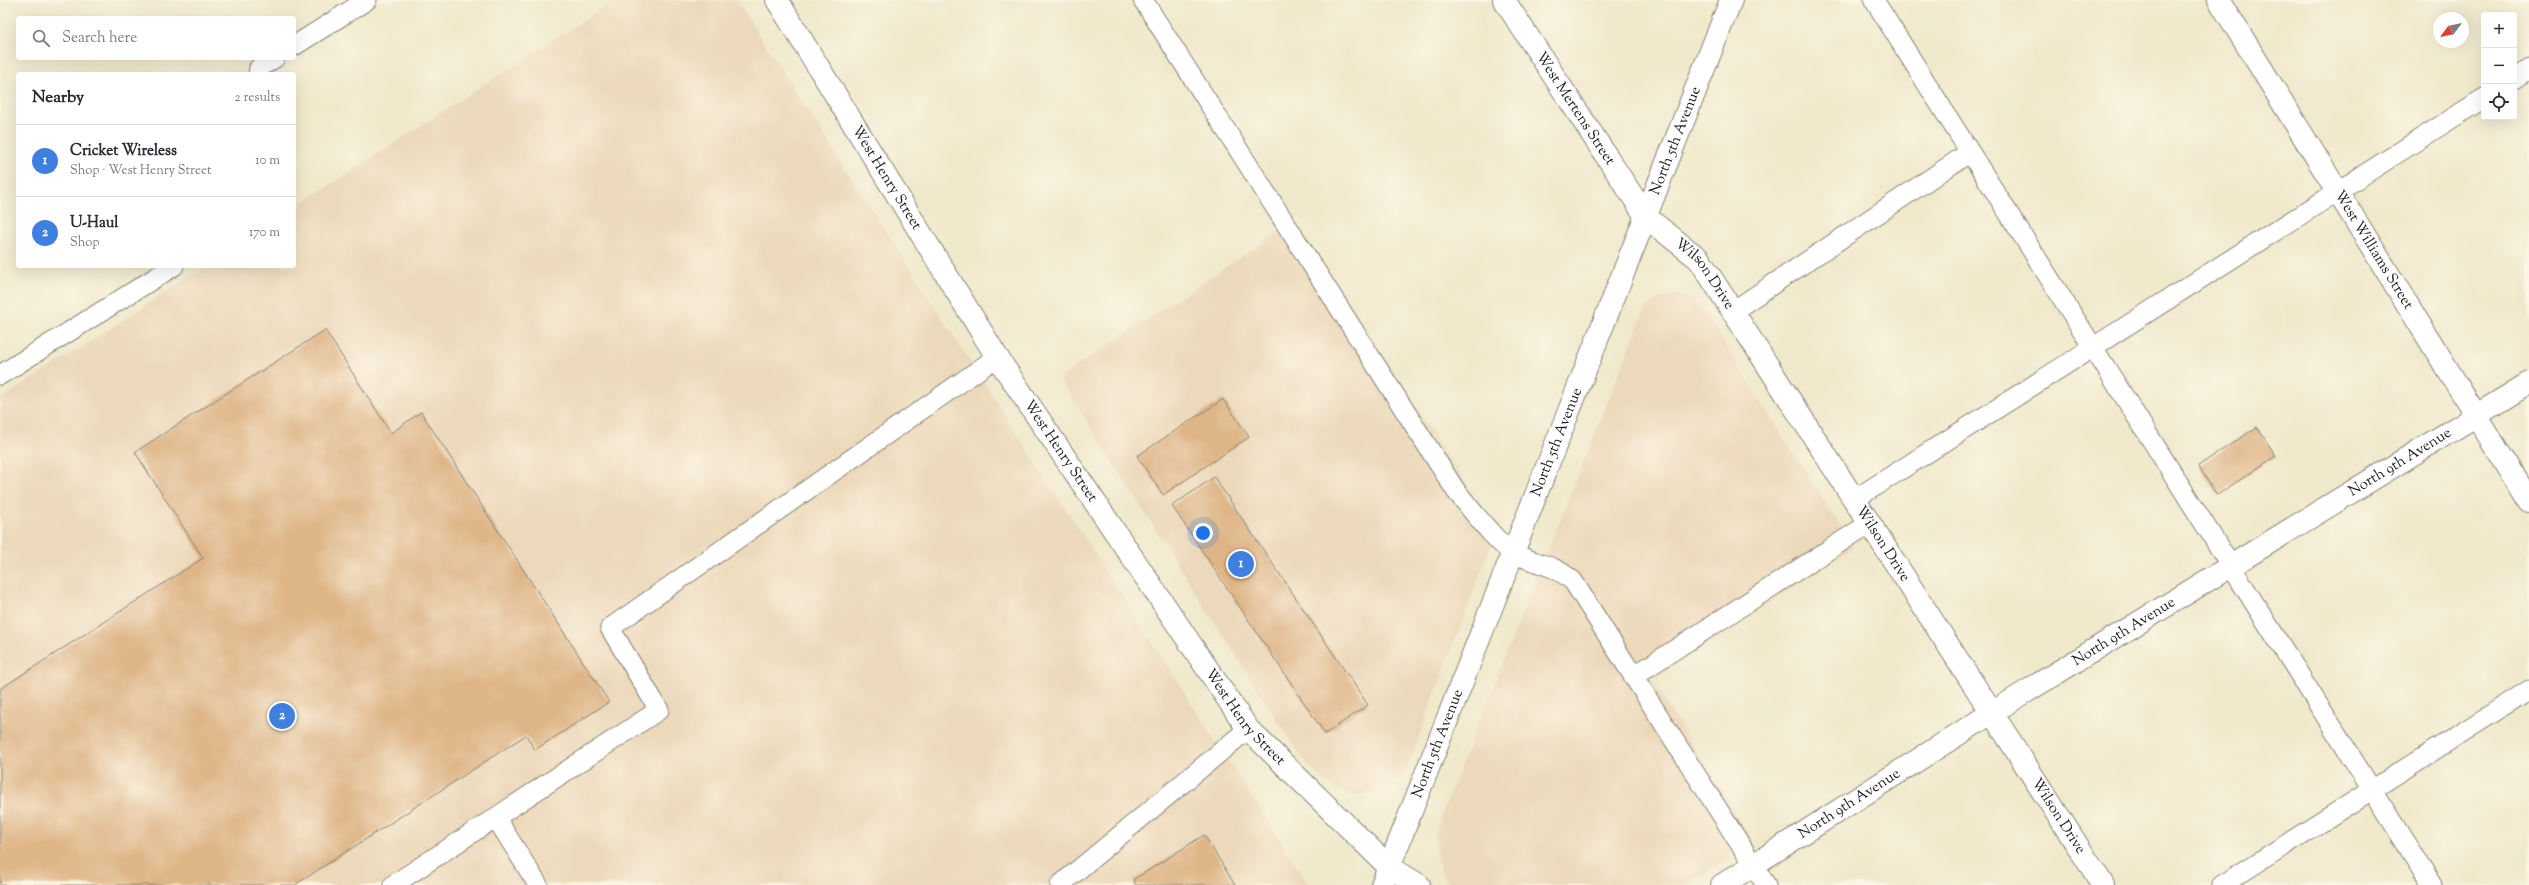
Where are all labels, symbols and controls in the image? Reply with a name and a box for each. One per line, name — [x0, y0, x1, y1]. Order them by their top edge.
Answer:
north arrow — [2433, 12, 2469, 48]
map controls — [2481, 12, 2517, 120]
button: + — [2481, 12, 2517, 48]
search box — [16, 16, 296, 60]
icon: search — [30, 27, 52, 49]
text: Search here — [62, 28, 137, 49]
street label: West Mertens Street — [1530, 48, 1620, 169]
button: − — [2481, 48, 2517, 84]
street label: North 5th Avenue — [1645, 83, 1706, 198]
button: locate — [2481, 84, 2517, 120]
text: Nearby — [32, 86, 84, 110]
text: 2 results — [235, 89, 280, 107]
street label: West Henry Street — [846, 122, 927, 234]
text: Cricket Wireless — [70, 141, 177, 162]
text: 1 — [43, 152, 47, 170]
text: 10 m — [255, 152, 280, 170]
text: Shop · West Henry Street — [70, 162, 211, 180]
street label: West Williams Street — [2329, 187, 2419, 314]
text: U-Haul — [70, 213, 119, 234]
text: 2 — [42, 224, 48, 242]
text: 170 m — [249, 224, 280, 242]
street label: Wilson Drive — [1670, 233, 1739, 314]
text: Shop — [70, 234, 99, 252]
street label: North 5th Avenue — [1526, 385, 1588, 500]
street label: West Henry Street — [1019, 396, 1103, 506]
street label: North 9th Avenue — [2344, 423, 2455, 502]
street label: Wilson Drive — [1851, 502, 1915, 586]
your location — [1193, 523, 1213, 543]
pin: 1 — [1228, 549, 1254, 579]
street label: North 9th Avenue — [2068, 592, 2179, 671]
street label: West Henry Street — [1200, 665, 1290, 770]
street label: North 5th Avenue — [1407, 686, 1469, 801]
pin: 2 — [269, 701, 295, 731]
street label: North 9th Avenue — [1794, 763, 1904, 844]
street label: Wilson Drive — [2026, 774, 2091, 858]

